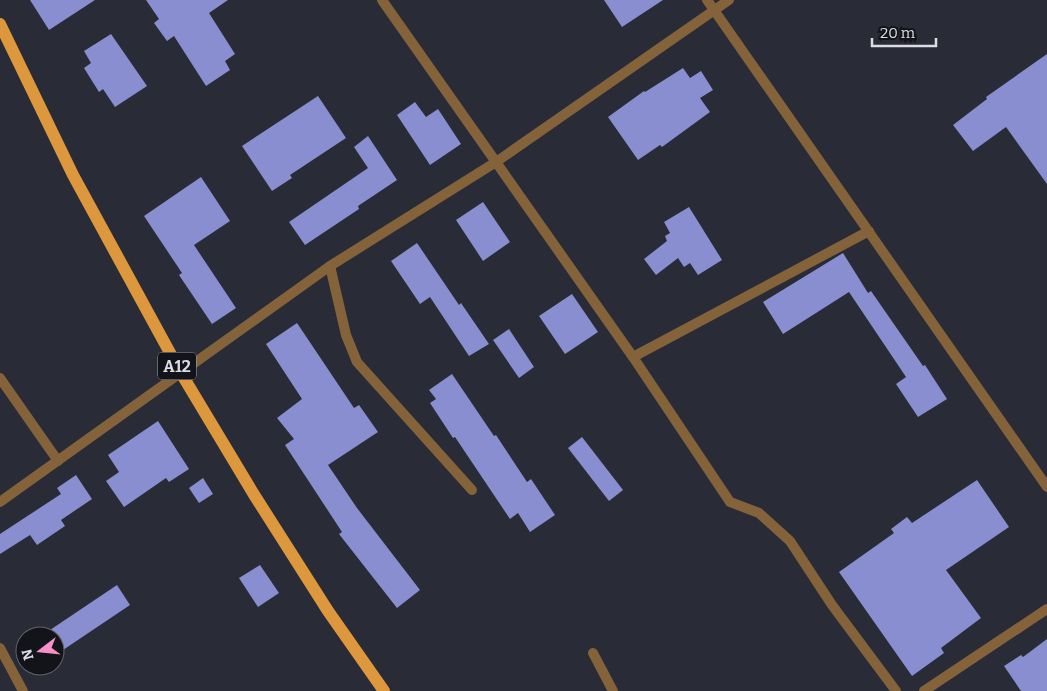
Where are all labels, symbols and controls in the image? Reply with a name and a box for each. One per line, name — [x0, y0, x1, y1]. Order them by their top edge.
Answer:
scale bar — [872, 15, 936, 47]
text: 20 m — [880, 24, 916, 42]
road number: A12 — [158, 352, 196, 380]
north arrow — [15, 626, 65, 676]
text: N — [18, 647, 38, 662]

